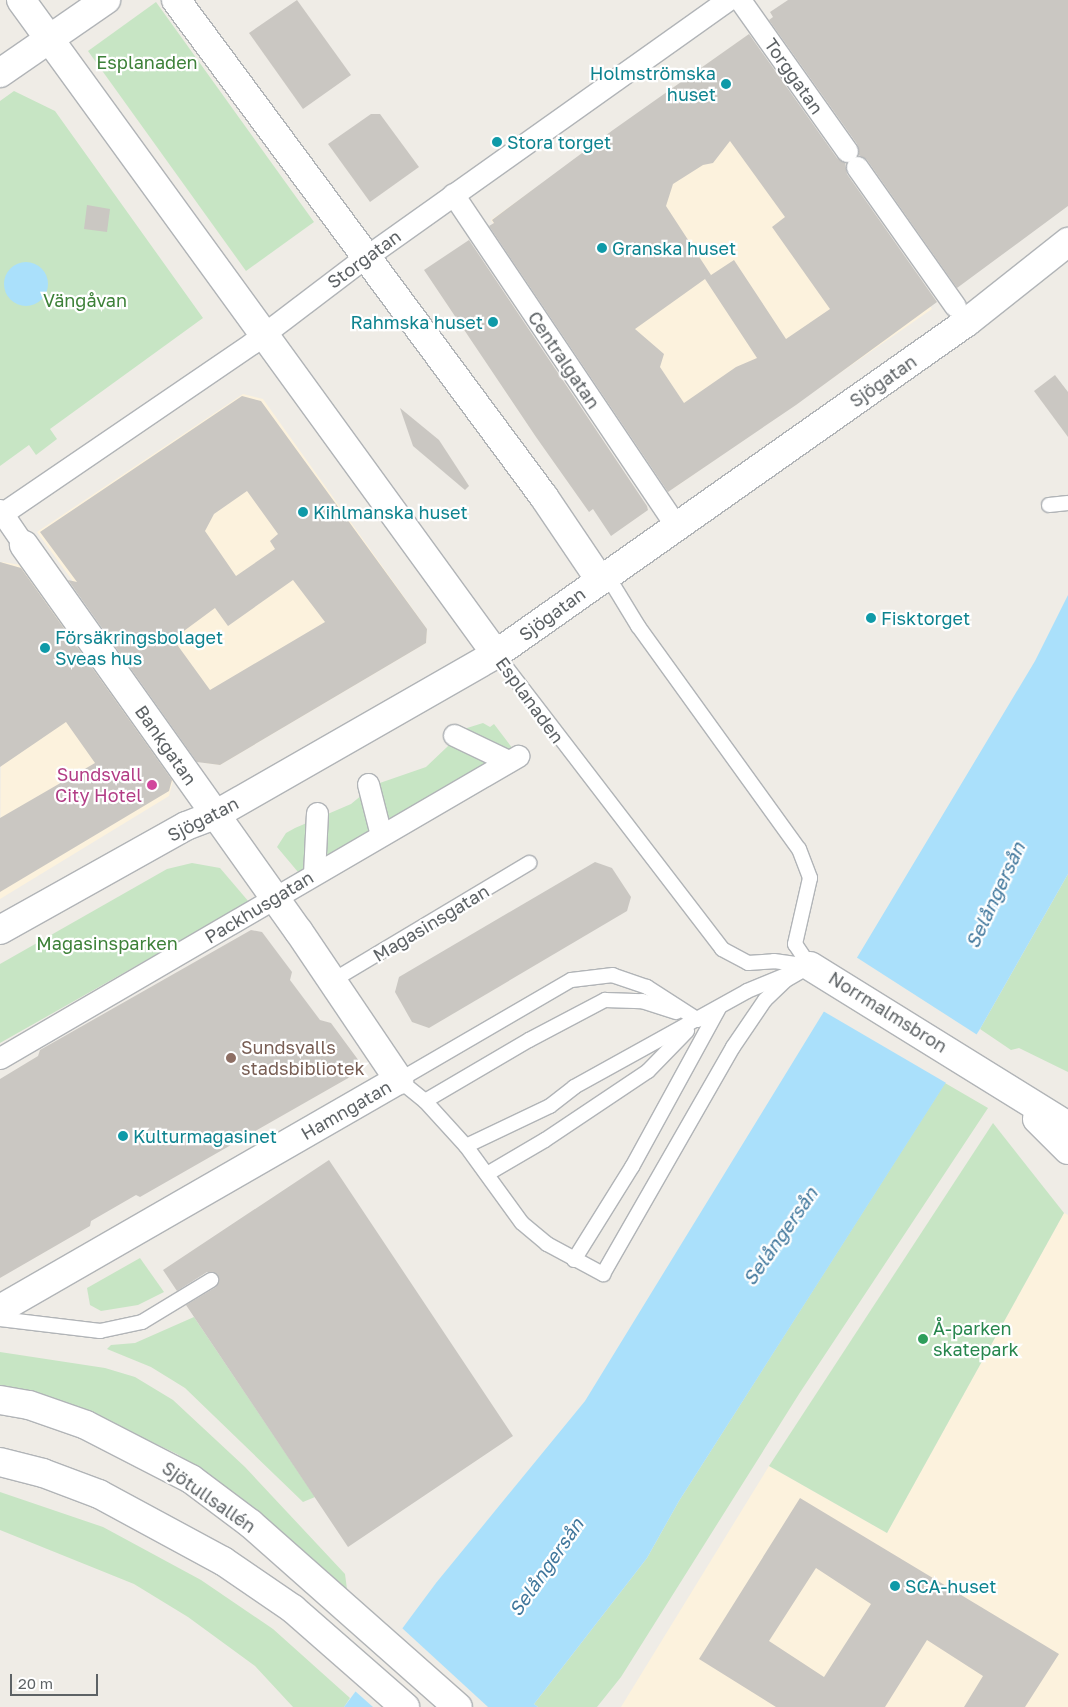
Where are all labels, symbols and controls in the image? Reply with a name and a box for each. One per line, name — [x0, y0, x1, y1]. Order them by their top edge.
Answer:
street label: Torggatan — [760, 34, 828, 118]
park label: Esplanaden — [96, 51, 198, 73]
place label: Holmströmska huset — [590, 63, 716, 106]
marker: Holmströmska huset — [720, 78, 732, 90]
place label: Stora torget — [507, 131, 611, 153]
marker: Stora torget — [491, 136, 503, 148]
street label: Storgatan — [323, 225, 405, 293]
place label: Granska huset — [612, 237, 736, 259]
marker: Granska huset — [596, 242, 608, 254]
park label: Vängåvan — [43, 289, 127, 311]
street label: Centralgatan — [523, 307, 605, 413]
place label: Rahmska huset — [350, 311, 483, 333]
marker: Rahmska huset — [487, 316, 499, 328]
street label: Sjögatan — [845, 350, 921, 412]
place label: Kihlmanska huset — [313, 501, 468, 523]
marker: Kihlmanska huset — [297, 506, 309, 518]
street label: Sjögatan — [515, 583, 589, 645]
place label: Fisktorget — [881, 607, 970, 629]
marker: Fisktorget — [865, 612, 877, 624]
place label: Försäkringsbolaget Sveas hus — [55, 627, 223, 670]
marker: Försäkringsbolaget Sveas hus — [39, 642, 51, 654]
street label: Esplanaden — [491, 653, 569, 747]
street label: Bankgatan — [131, 701, 201, 789]
place label: Sundsvall City Hotel — [55, 764, 142, 806]
marker: Sundsvall City Hotel — [146, 779, 158, 791]
street label: Sjögatan — [164, 792, 242, 846]
water label: Selångersån — [961, 838, 1029, 952]
street label: Packhusgatan — [201, 866, 317, 948]
street label: Magasinsgatan — [369, 880, 493, 966]
park label: Magasinsparken — [36, 932, 178, 954]
street label: Norrmalmsbron — [825, 967, 951, 1057]
place label: Sundsvalls stadsbibliotek — [241, 1037, 365, 1080]
marker: Sundsvalls stadsbibliotek — [225, 1052, 237, 1064]
street label: Hamngatan — [297, 1076, 395, 1144]
place label: Kulturmagasinet — [133, 1125, 277, 1147]
marker: Kulturmagasinet — [117, 1130, 129, 1142]
water label: Selångersån — [738, 1183, 822, 1289]
place label: Å-parken skatepark — [933, 1318, 1019, 1360]
marker: Å-parken skatepark — [917, 1333, 929, 1345]
street label: Sjötullsallén — [158, 1457, 260, 1537]
water label: Selångersån — [504, 1514, 588, 1620]
place label: SCA-huset — [905, 1575, 996, 1597]
marker: SCA-huset — [889, 1580, 901, 1592]
scale bar — [12, 1664, 100, 1696]
text: 20 m — [18, 1674, 53, 1692]

